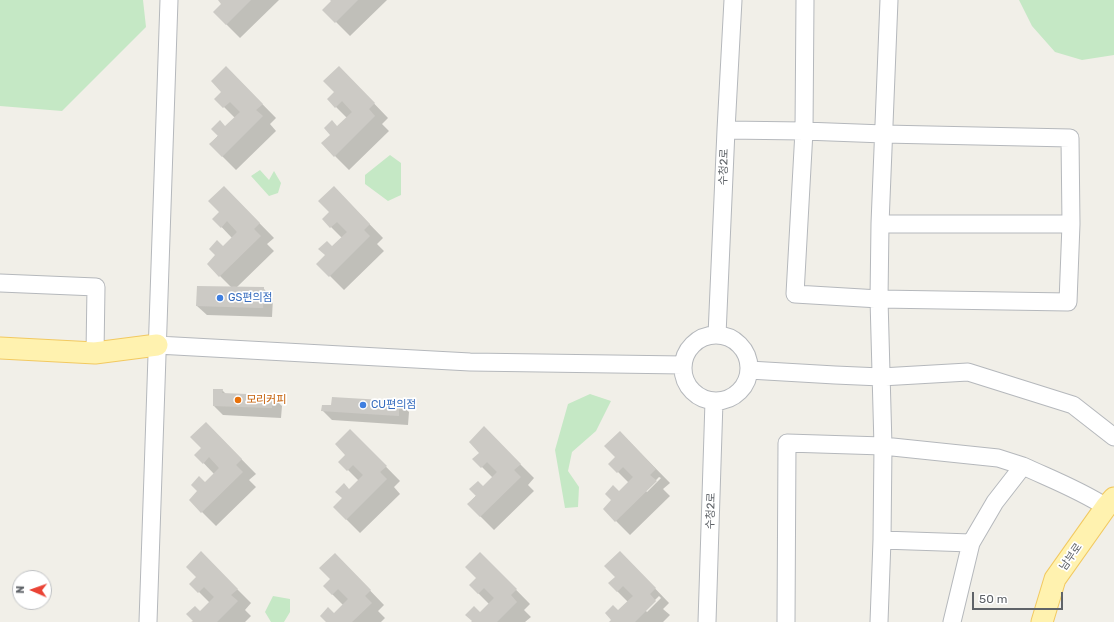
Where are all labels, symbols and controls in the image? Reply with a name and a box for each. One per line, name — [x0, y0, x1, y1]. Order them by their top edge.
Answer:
street label: 수청2로 — [717, 148, 731, 186]
place label: GS편의점 — [228, 291, 273, 305]
marker: GS편의점 — [215, 293, 225, 303]
place label: 모리커피 — [246, 393, 286, 407]
marker: 모리커피 — [233, 395, 243, 405]
place label: CU편의점 — [371, 398, 416, 412]
marker: CU편의점 — [358, 400, 368, 410]
street label: 수청2로 — [704, 492, 718, 530]
street label: 남부로 — [1057, 541, 1085, 573]
north arrow — [12, 570, 52, 610]
scale bar — [974, 584, 1065, 610]
text: N — [14, 585, 27, 594]
text: 50 m — [979, 592, 1007, 606]

